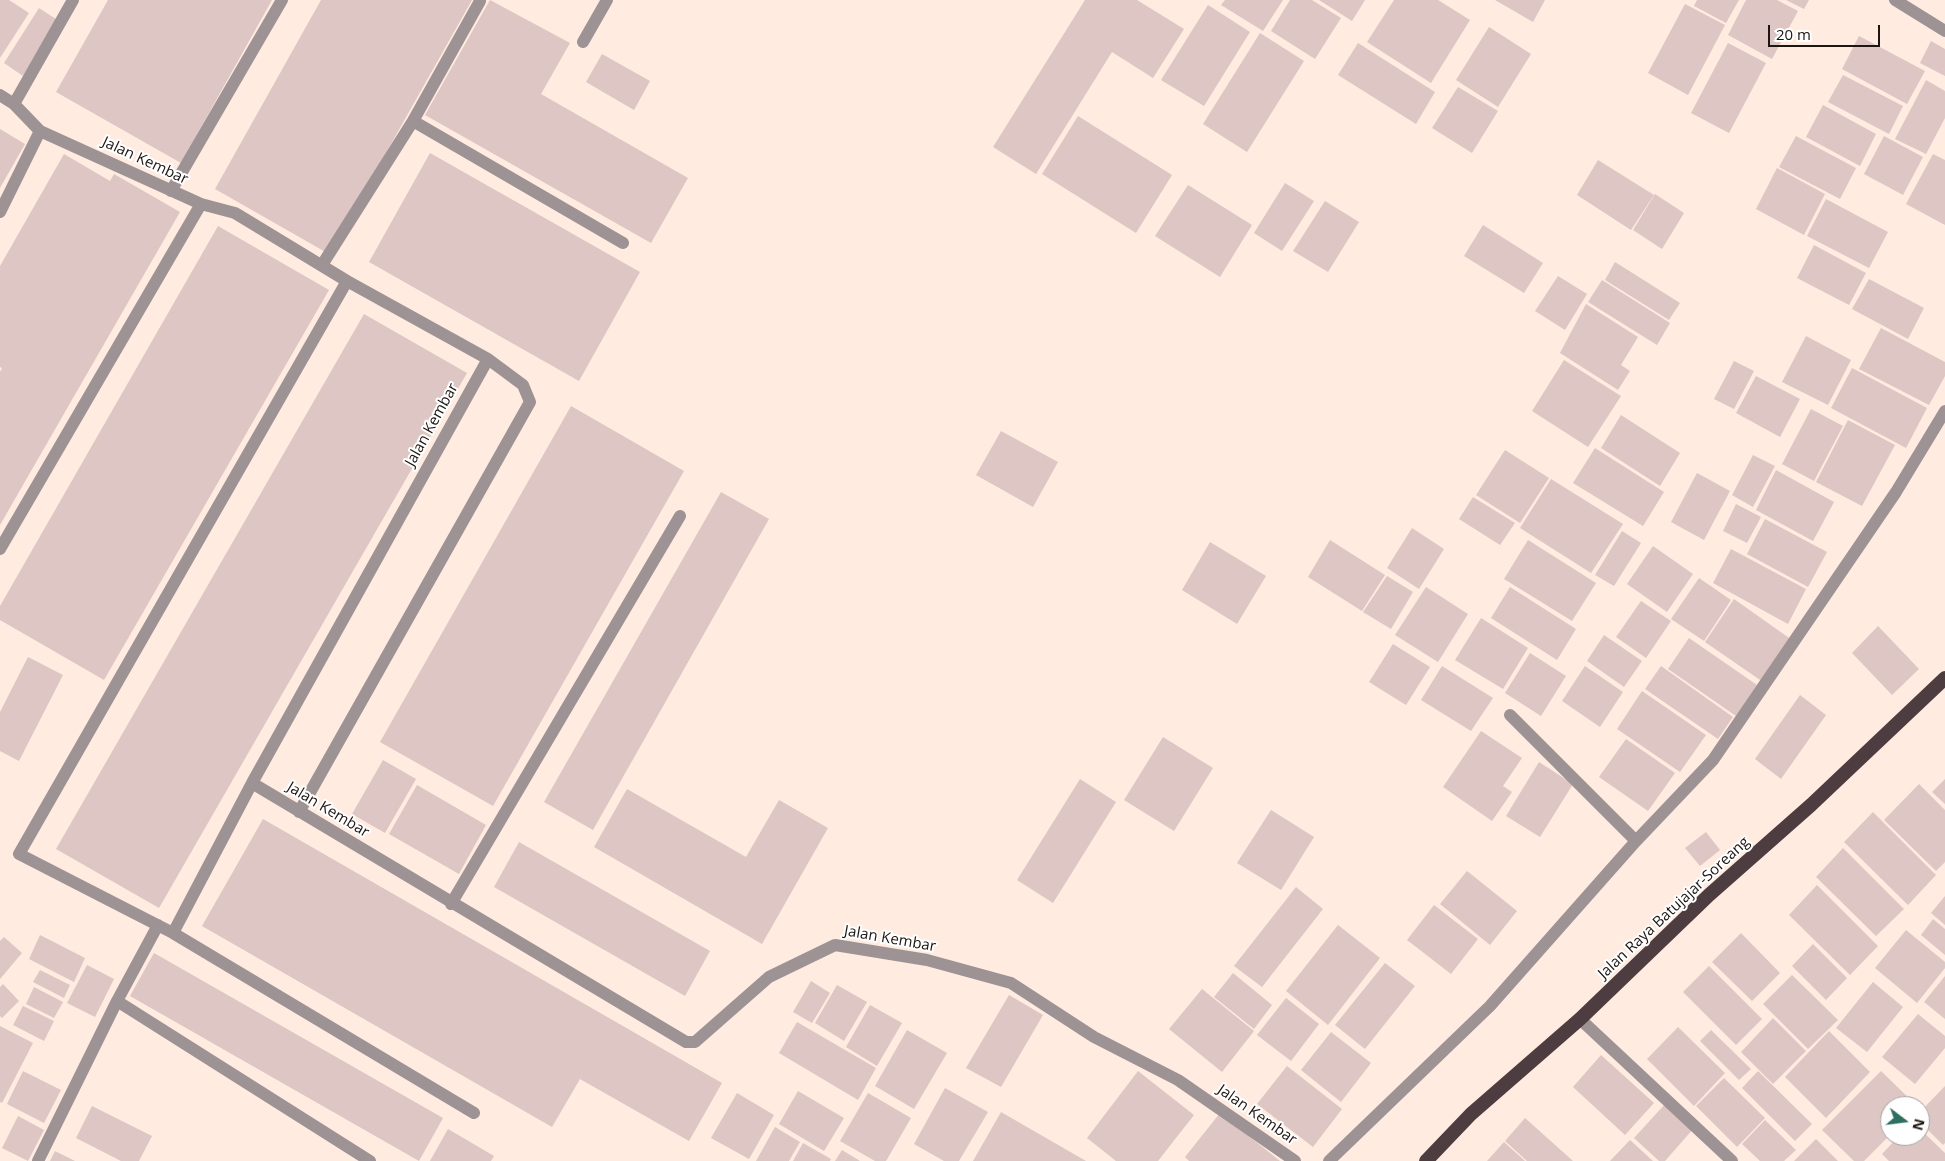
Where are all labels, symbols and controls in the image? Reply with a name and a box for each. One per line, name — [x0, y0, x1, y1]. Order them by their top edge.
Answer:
scale bar — [1770, 15, 1882, 47]
text: 20 m — [1776, 24, 1811, 44]
street label: Jalan Kembar — [99, 133, 191, 189]
street label: Jalan Kembar — [402, 380, 462, 470]
street label: Jalan Kembar — [284, 778, 372, 842]
street label: Jalan Raya Batujajar-Soreang — [1595, 833, 1753, 983]
street label: Jalan Kembar — [843, 922, 937, 956]
street label: Jalan Kembar — [1214, 1081, 1300, 1149]
north arrow — [1880, 1096, 1930, 1146]
text: N — [1908, 1117, 1930, 1133]

